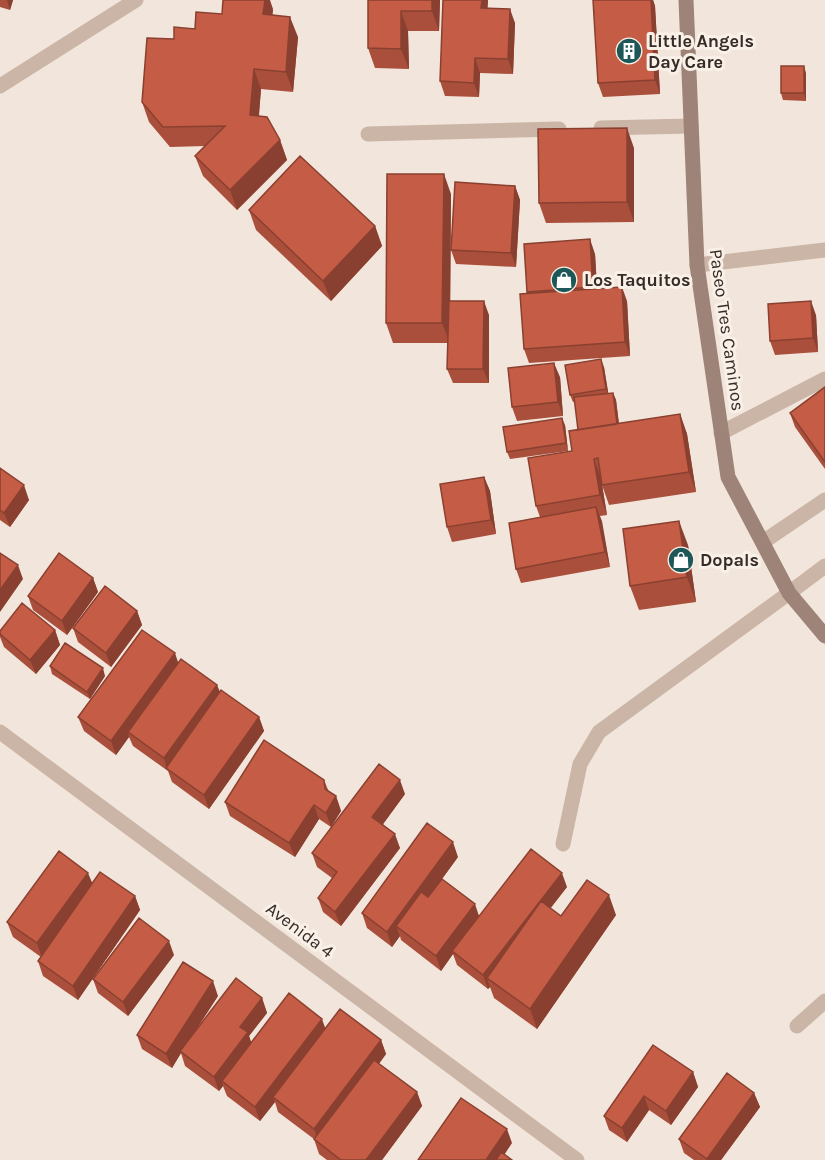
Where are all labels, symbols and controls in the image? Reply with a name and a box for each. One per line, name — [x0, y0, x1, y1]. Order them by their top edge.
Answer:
place label: Little Angels Day Care — [648, 30, 754, 73]
building icon: Little Angels Day Care — [614, 36, 644, 66]
street label: Paseo Tres Caminos — [705, 248, 749, 412]
shop icon: Los Taquitos — [549, 265, 579, 295]
place label: Los Taquitos — [584, 269, 690, 291]
shop icon: Dopals — [666, 545, 696, 575]
place label: Dopals — [700, 549, 759, 571]
street label: Avenida 4 — [262, 897, 338, 963]

